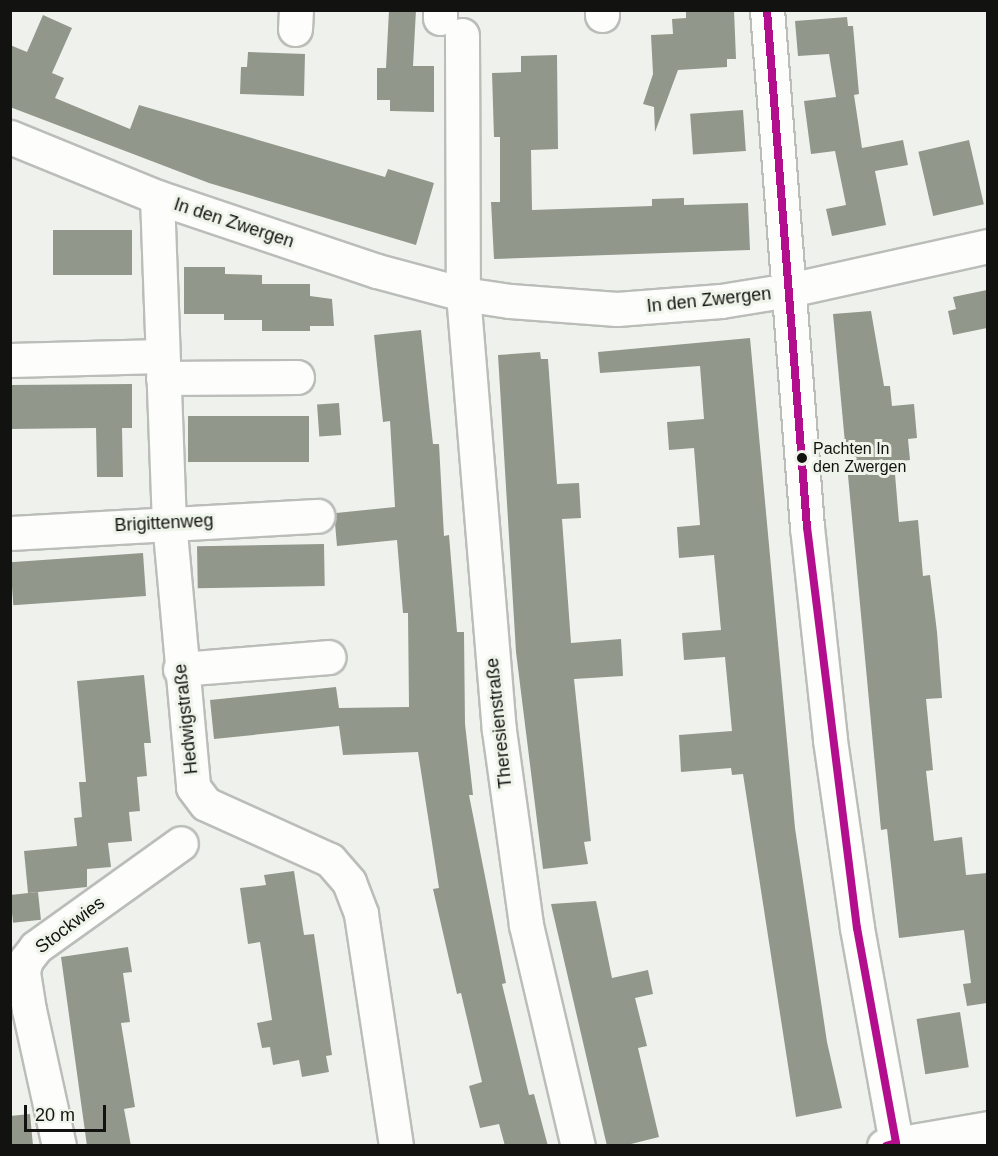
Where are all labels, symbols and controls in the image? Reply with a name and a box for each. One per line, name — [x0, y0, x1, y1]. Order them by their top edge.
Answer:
street label: In den Zwergen — [171, 193, 297, 253]
street label: In den Zwergen — [646, 283, 772, 317]
place label: Pachten In den Zwergen — [813, 439, 906, 477]
marker: Pachten In den Zwergen — [796, 452, 808, 464]
street label: Brigittenweg — [114, 510, 214, 536]
street label: Theresienstraße — [481, 657, 517, 789]
street label: Hedwigstraße — [169, 663, 203, 775]
street label: Stockwies — [31, 892, 109, 958]
scale bar — [27, 1093, 110, 1131]
text: 20 m — [35, 1105, 75, 1125]

